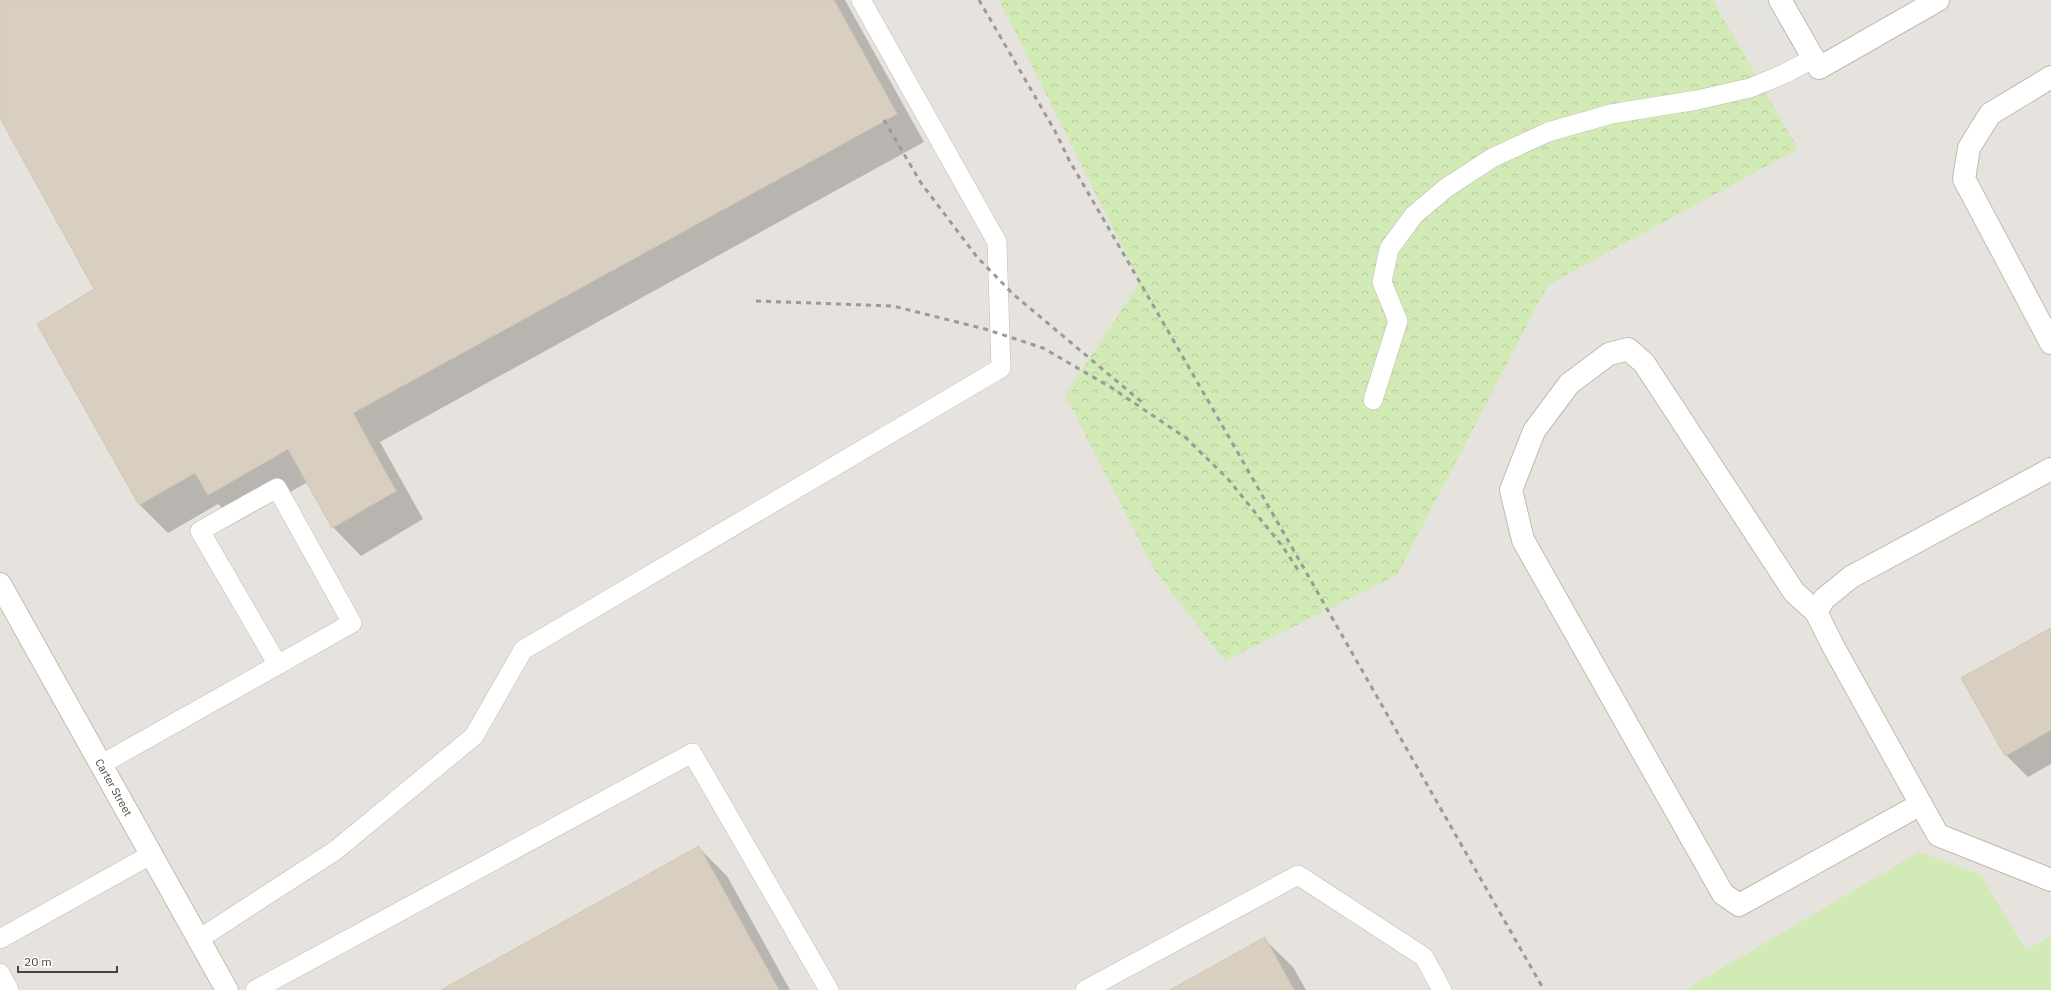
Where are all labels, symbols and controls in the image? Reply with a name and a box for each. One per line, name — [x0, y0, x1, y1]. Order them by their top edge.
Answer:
street label: Carter Street — [92, 756, 135, 819]
scale bar — [18, 948, 117, 974]
text: 20 m — [24, 954, 52, 969]

